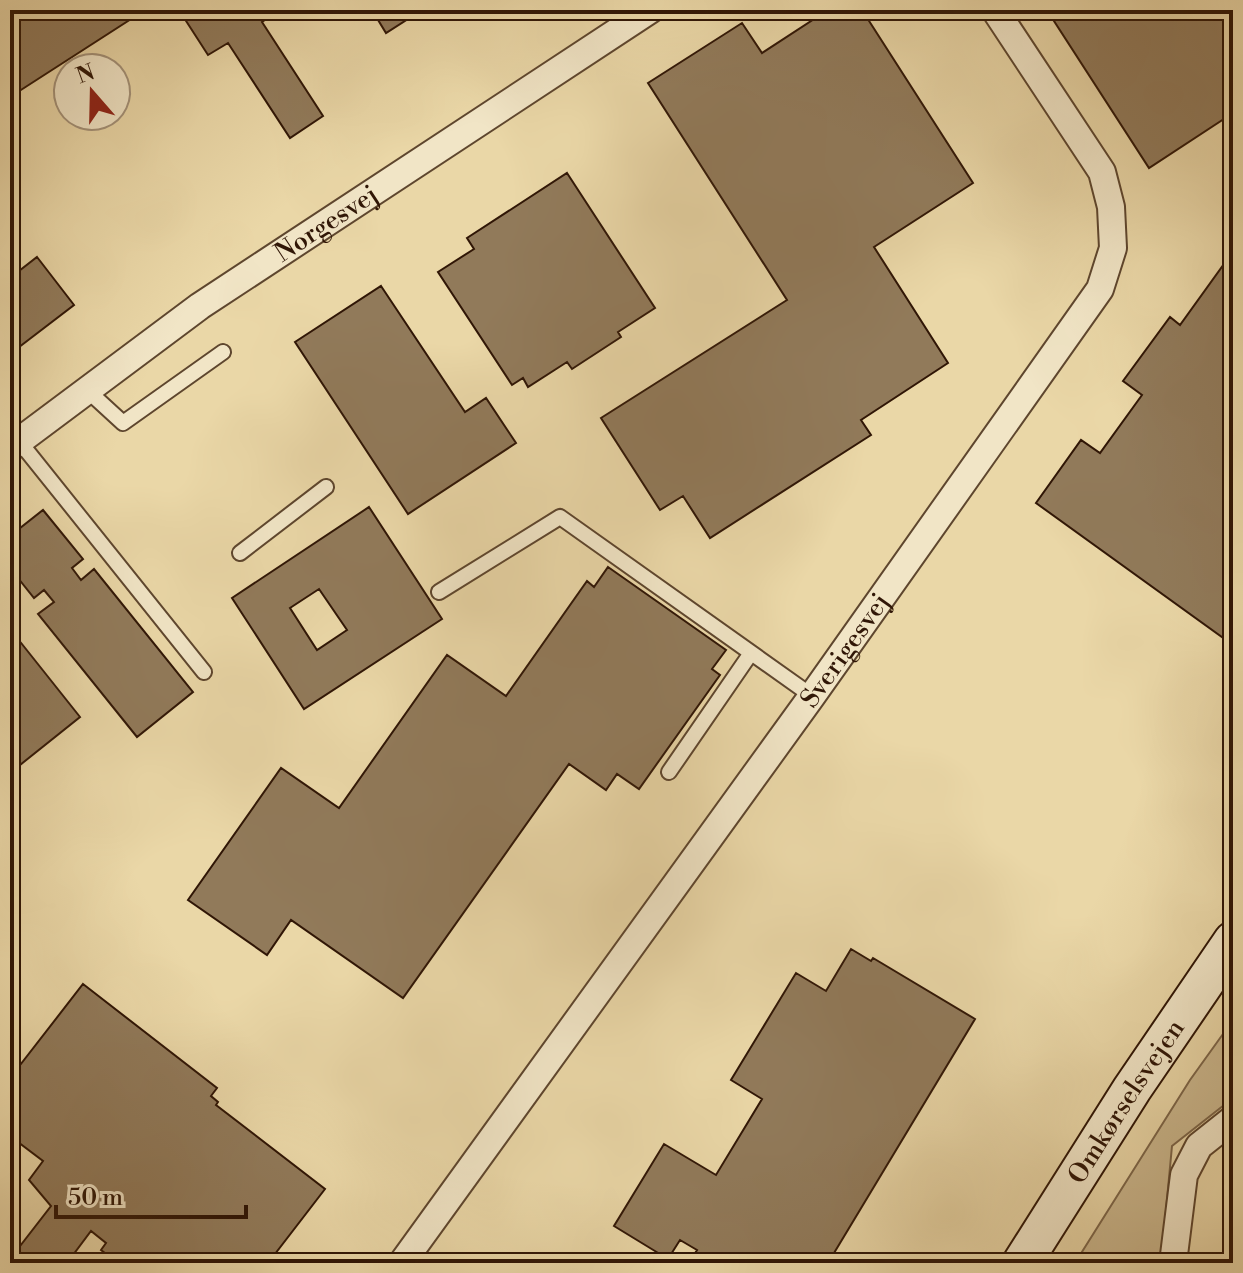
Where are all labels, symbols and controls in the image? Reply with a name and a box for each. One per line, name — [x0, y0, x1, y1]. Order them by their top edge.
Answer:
north arrow — [52, 52, 132, 132]
text: N — [73, 59, 99, 90]
street label: Norgesvej — [269, 178, 384, 270]
street label: Sverigesvej — [794, 587, 897, 714]
street label: Omkørselsvejen — [1061, 1014, 1192, 1190]
scale bar — [56, 1169, 246, 1219]
text: 50 m — [68, 1183, 123, 1213]

